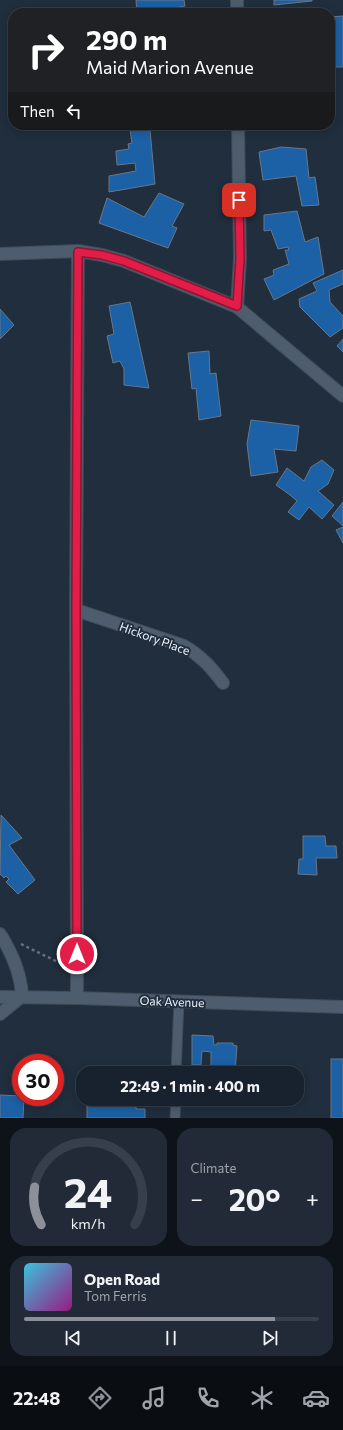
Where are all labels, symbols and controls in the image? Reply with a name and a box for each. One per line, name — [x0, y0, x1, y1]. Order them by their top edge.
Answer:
text: 290 m — [86, 22, 167, 56]
icon: right — [20, 24, 72, 76]
text: Maid Marion Avenue — [86, 56, 254, 78]
icon: left — [63, 100, 85, 122]
text: Then — [20, 102, 55, 120]
pin — [222, 183, 256, 217]
icon: arrive — [228, 189, 250, 211]
street label: Hickory Place — [118, 619, 192, 657]
position arrow — [56, 933, 98, 975]
street label: Oak Avenue — [139, 993, 205, 1009]
speed limit sign: 30 — [12, 1054, 64, 1106]
text: 22:49 · 1 min · 400 m — [120, 1077, 260, 1095]
text: Climate — [191, 1160, 236, 1176]
text: 24 — [64, 1166, 113, 1217]
text: 20° — [229, 1180, 280, 1217]
text: − — [191, 1185, 203, 1212]
text: + — [306, 1185, 319, 1212]
text: km/h — [71, 1214, 106, 1232]
text: Open Road — [84, 1270, 160, 1288]
text: Tom Ferris — [84, 1288, 147, 1304]
icon: previous — [62, 1327, 84, 1349]
icon: pause — [160, 1327, 182, 1349]
icon: next — [259, 1327, 281, 1349]
icon: directions — [86, 1384, 114, 1412]
icon: music — [140, 1384, 168, 1412]
icon: phone — [194, 1384, 222, 1412]
icon: climate — [248, 1384, 276, 1412]
icon: car — [302, 1384, 330, 1412]
text: 22:48 — [13, 1387, 60, 1409]

